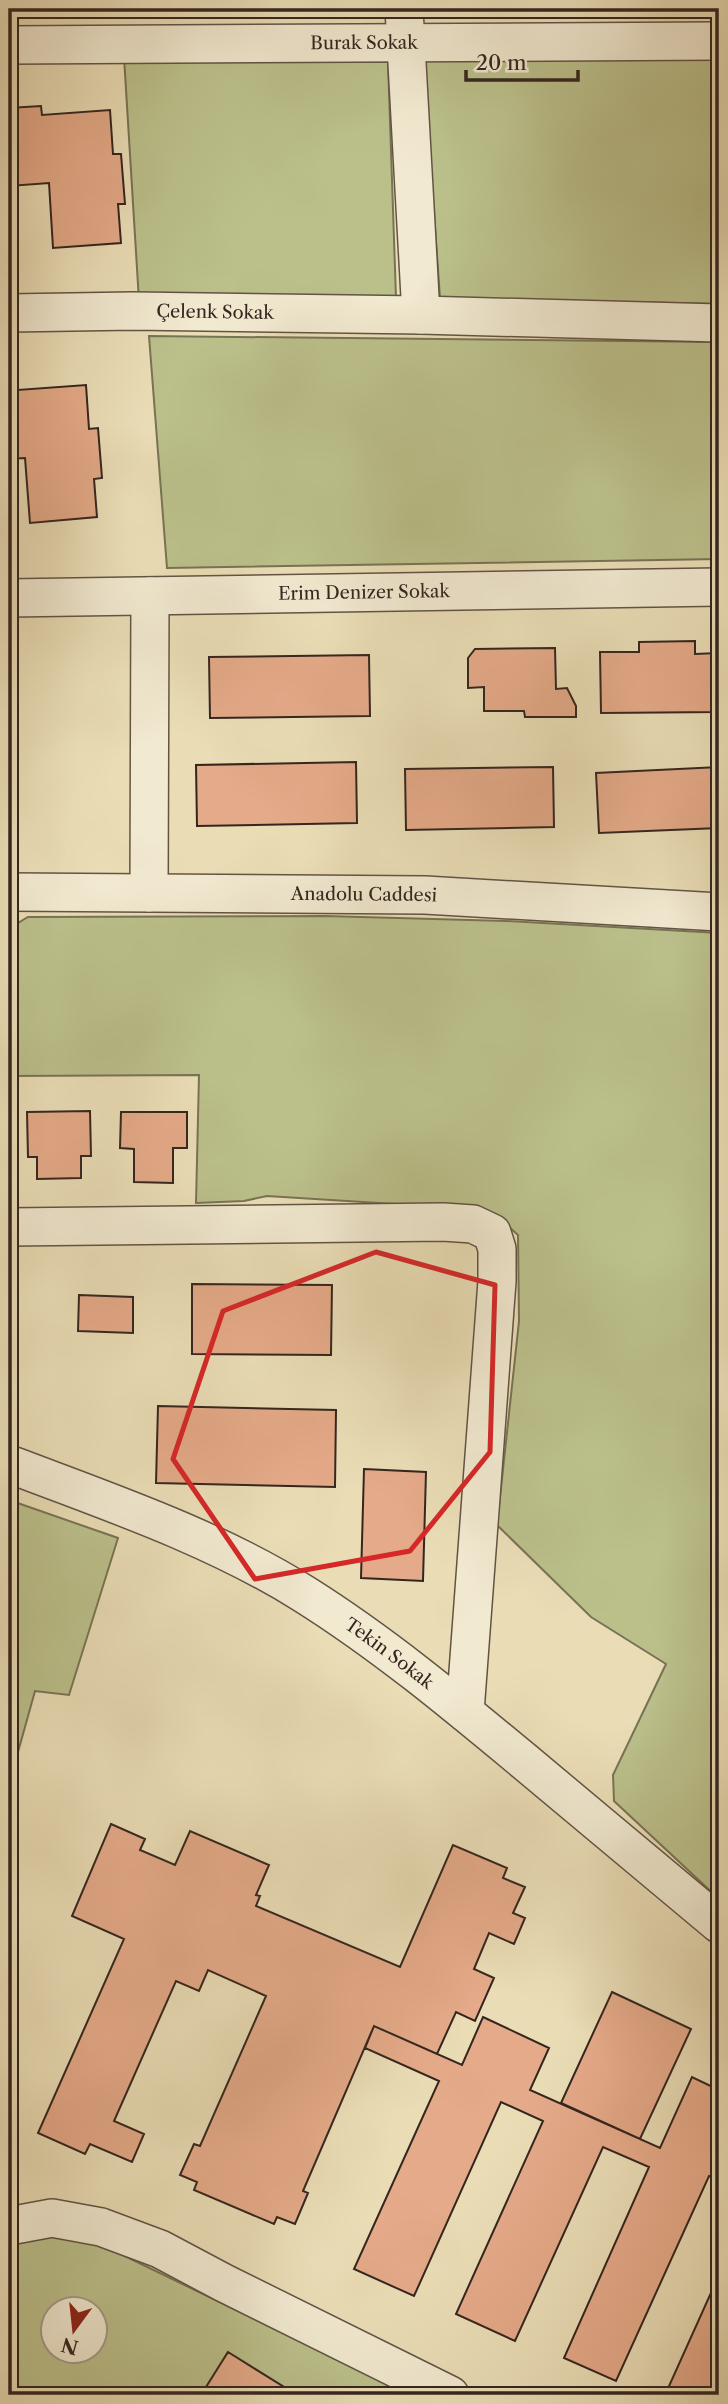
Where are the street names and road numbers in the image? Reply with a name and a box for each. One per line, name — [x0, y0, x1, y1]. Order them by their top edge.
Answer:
street label: Burak Sokak — [310, 32, 419, 54]
street label: Çelenk Sokak — [156, 300, 275, 324]
street label: Erim Denizer Sokak — [278, 580, 452, 605]
street label: Anadolu Caddesi — [290, 883, 438, 907]
street label: Tekin Sokak — [340, 1613, 439, 1695]

